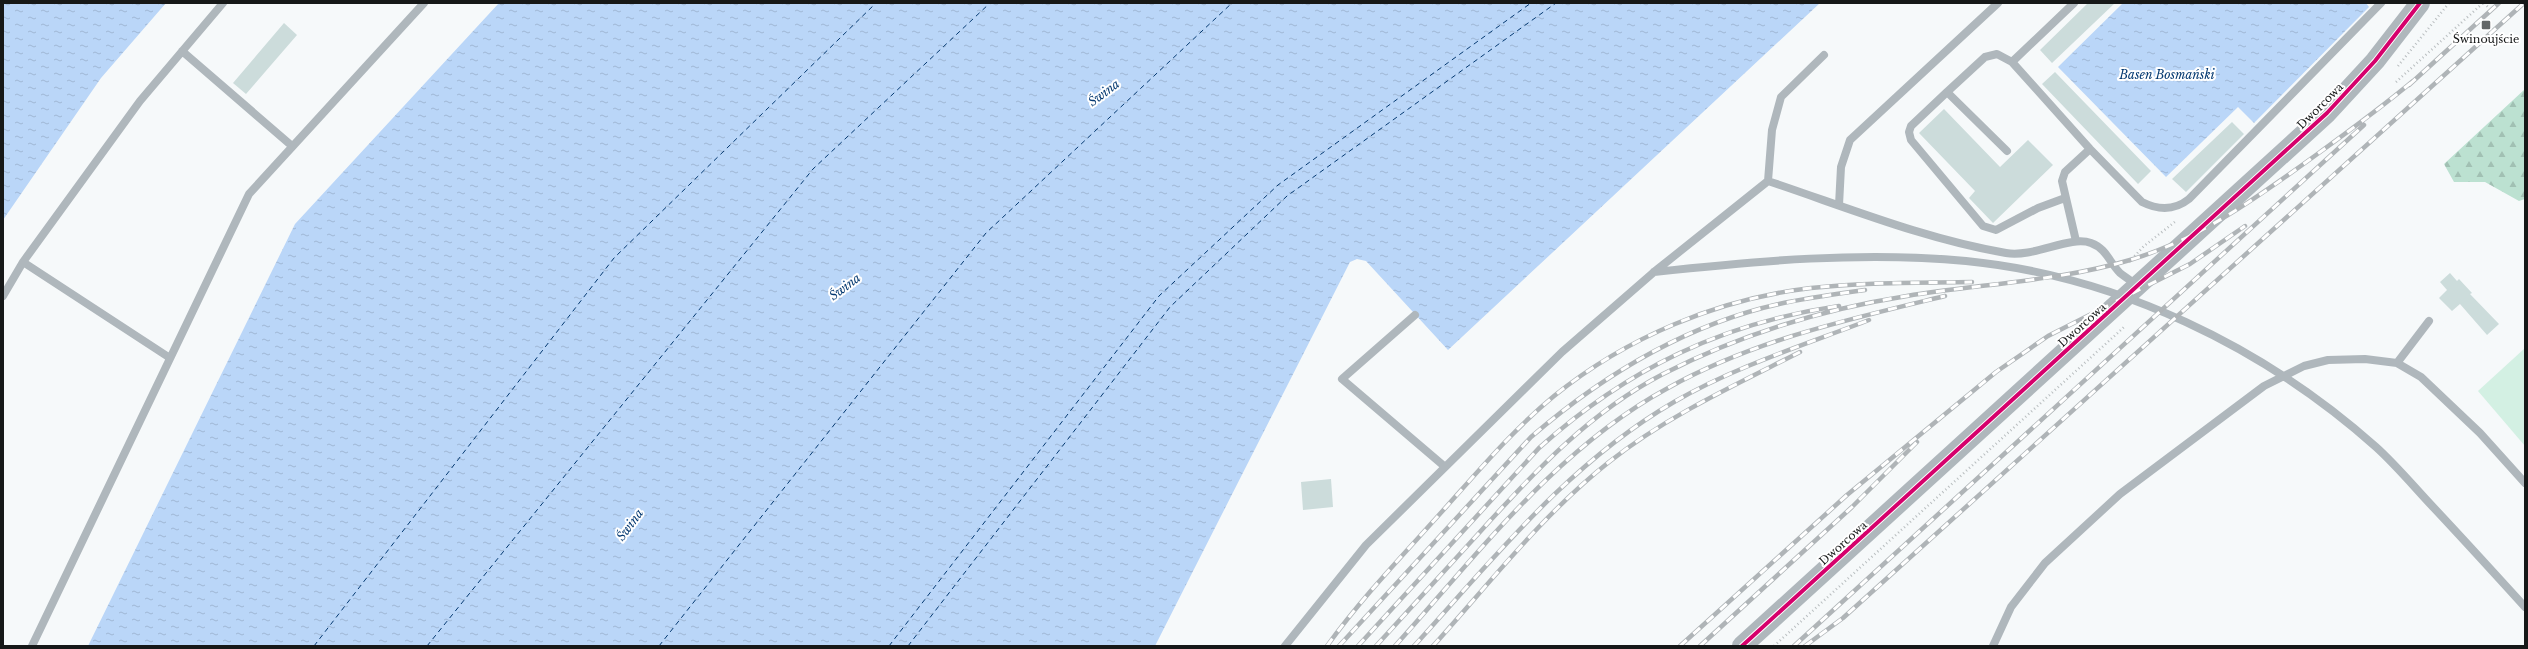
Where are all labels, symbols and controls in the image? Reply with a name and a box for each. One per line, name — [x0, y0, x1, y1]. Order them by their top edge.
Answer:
marker: Świnoujście — [2480, 19, 2492, 31]
place label: Świnoujście — [2453, 32, 2519, 46]
water label: Basen Bosmański — [2118, 67, 2216, 82]
water label: Świna — [1084, 75, 1122, 109]
street label: Dworcowa — [2294, 79, 2347, 132]
water label: Świna — [825, 269, 863, 303]
street label: Dworcowa — [2055, 299, 2109, 350]
water label: Świna — [612, 505, 646, 543]
street label: Dworcowa — [1816, 517, 1870, 568]

